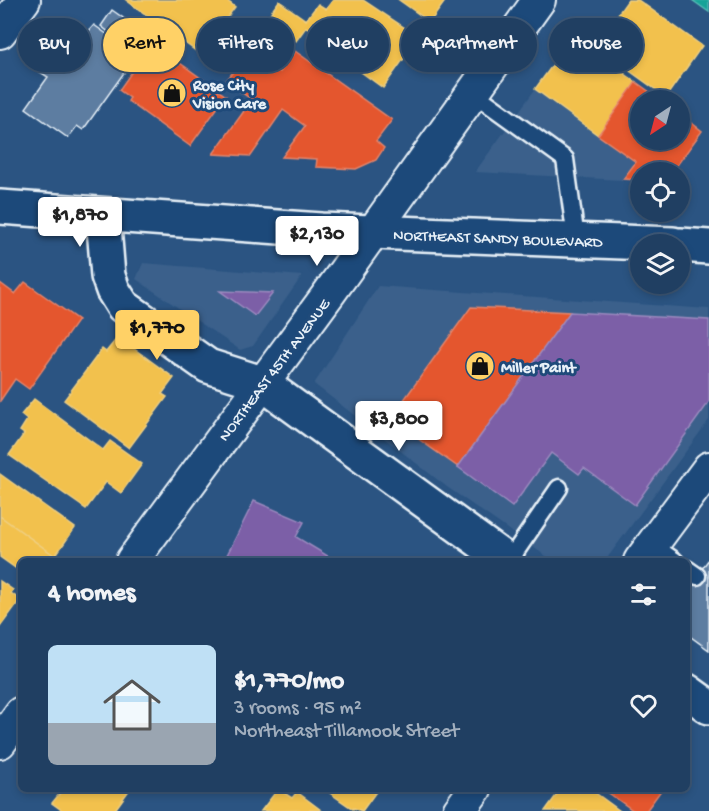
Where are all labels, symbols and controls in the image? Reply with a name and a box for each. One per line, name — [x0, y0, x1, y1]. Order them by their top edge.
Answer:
chip: Buy — [18, 18, 91, 72]
chip: Rent — [103, 18, 185, 72]
chip: Filters — [197, 18, 294, 72]
chip: New — [306, 18, 389, 72]
chip: Apartment — [401, 18, 537, 72]
chip: House — [549, 18, 643, 72]
shop icon: Rose City Vision Care — [156, 77, 188, 109]
place label: Rose City Vision Care — [192, 78, 267, 115]
north arrow — [630, 90, 690, 150]
map controls — [630, 90, 690, 294]
button: locate — [630, 162, 690, 222]
pin: $1,870 — [31, 197, 129, 248]
text: $1,870 — [52, 205, 108, 228]
pin: $2,130 — [268, 216, 366, 267]
text: $2,130 — [290, 224, 344, 247]
street label: NORTHEAST SANDY BOULEVARD — [393, 227, 603, 254]
button: layers — [630, 234, 690, 294]
street label: NORTHEAST 45TH AVENUE — [216, 295, 336, 446]
pin: $1,770 — [108, 310, 206, 361]
text: $1,770 — [129, 318, 185, 341]
shop icon: Miller Paint — [464, 350, 496, 382]
place label: Miller Paint — [501, 360, 577, 379]
pin: $3,800 — [350, 401, 448, 452]
text: $3,800 — [369, 409, 429, 432]
icon: filters — [627, 578, 660, 611]
text: 4 homes — [48, 579, 135, 610]
text: $1,770/mo — [234, 667, 344, 698]
icon: home — [96, 669, 168, 741]
icon: heart — [627, 689, 660, 722]
text: 3 rooms · 95 m² — [234, 698, 362, 721]
text: Northeast Tillamook Street — [234, 721, 459, 744]

